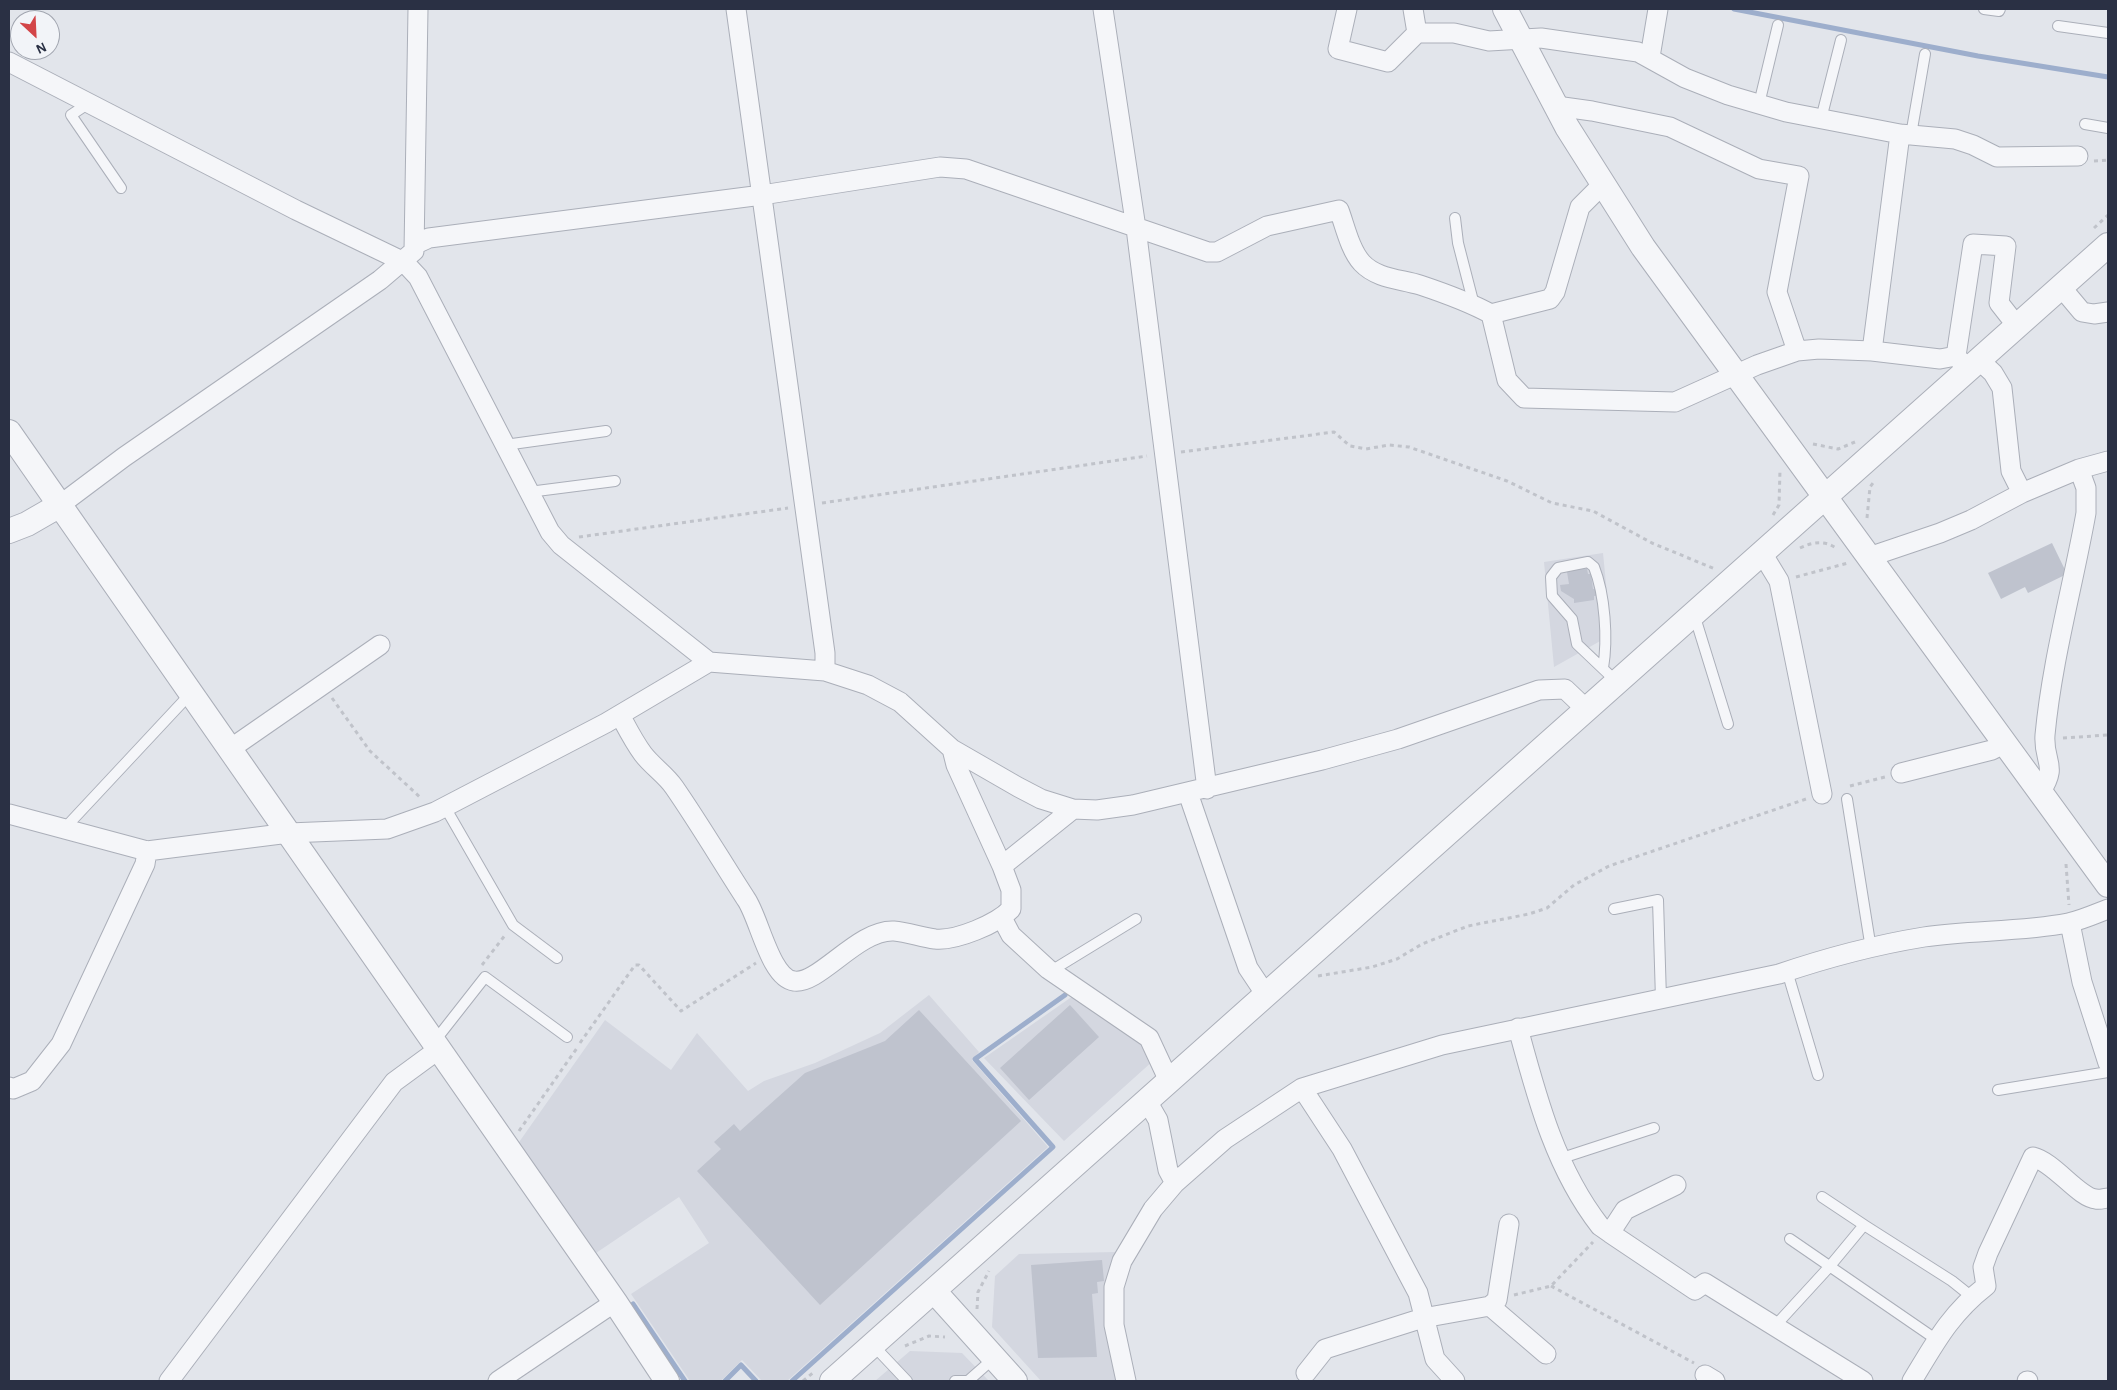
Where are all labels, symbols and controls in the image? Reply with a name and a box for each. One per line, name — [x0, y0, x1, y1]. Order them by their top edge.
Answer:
north arrow — [10, 10, 60, 60]
text: N — [34, 39, 48, 56]

